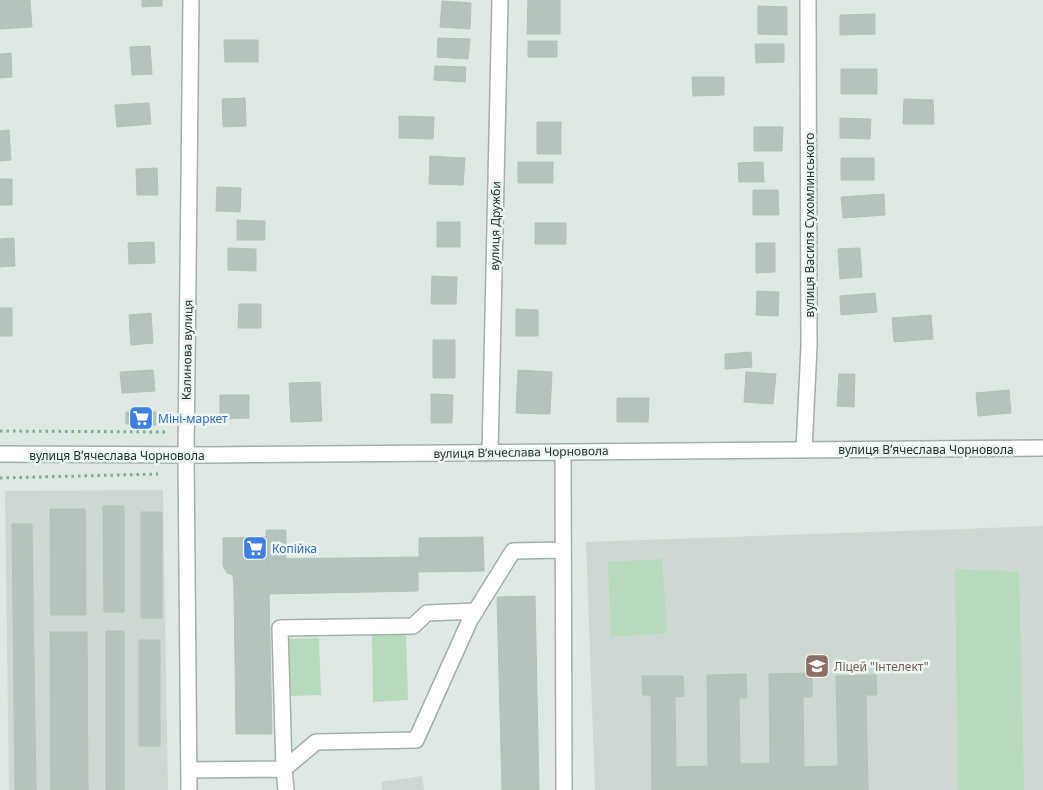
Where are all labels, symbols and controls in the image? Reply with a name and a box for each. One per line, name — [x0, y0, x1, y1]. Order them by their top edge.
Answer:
street label: вулиця Василя Сухомлинського — [801, 133, 818, 317]
street label: вулиця Дружби — [486, 181, 504, 271]
street label: Калинова вулиця — [178, 300, 196, 400]
supermarket icon: Міні-маркет — [128, 405, 154, 431]
place label: Міні-маркет — [158, 410, 228, 427]
street label: вулиця Вʼячеслава Чорновола — [838, 441, 1014, 458]
street label: вулиця Вʼячеслава Чорновола — [433, 442, 609, 462]
street label: вулиця Вʼячеслава Чорновола — [29, 447, 205, 464]
supermarket icon: Копійка — [242, 535, 268, 561]
place label: Копійка — [272, 540, 317, 557]
school or university icon: Ліцей "Інтелект" — [804, 653, 830, 679]
place label: Ліцей "Інтелект" — [834, 658, 929, 675]

